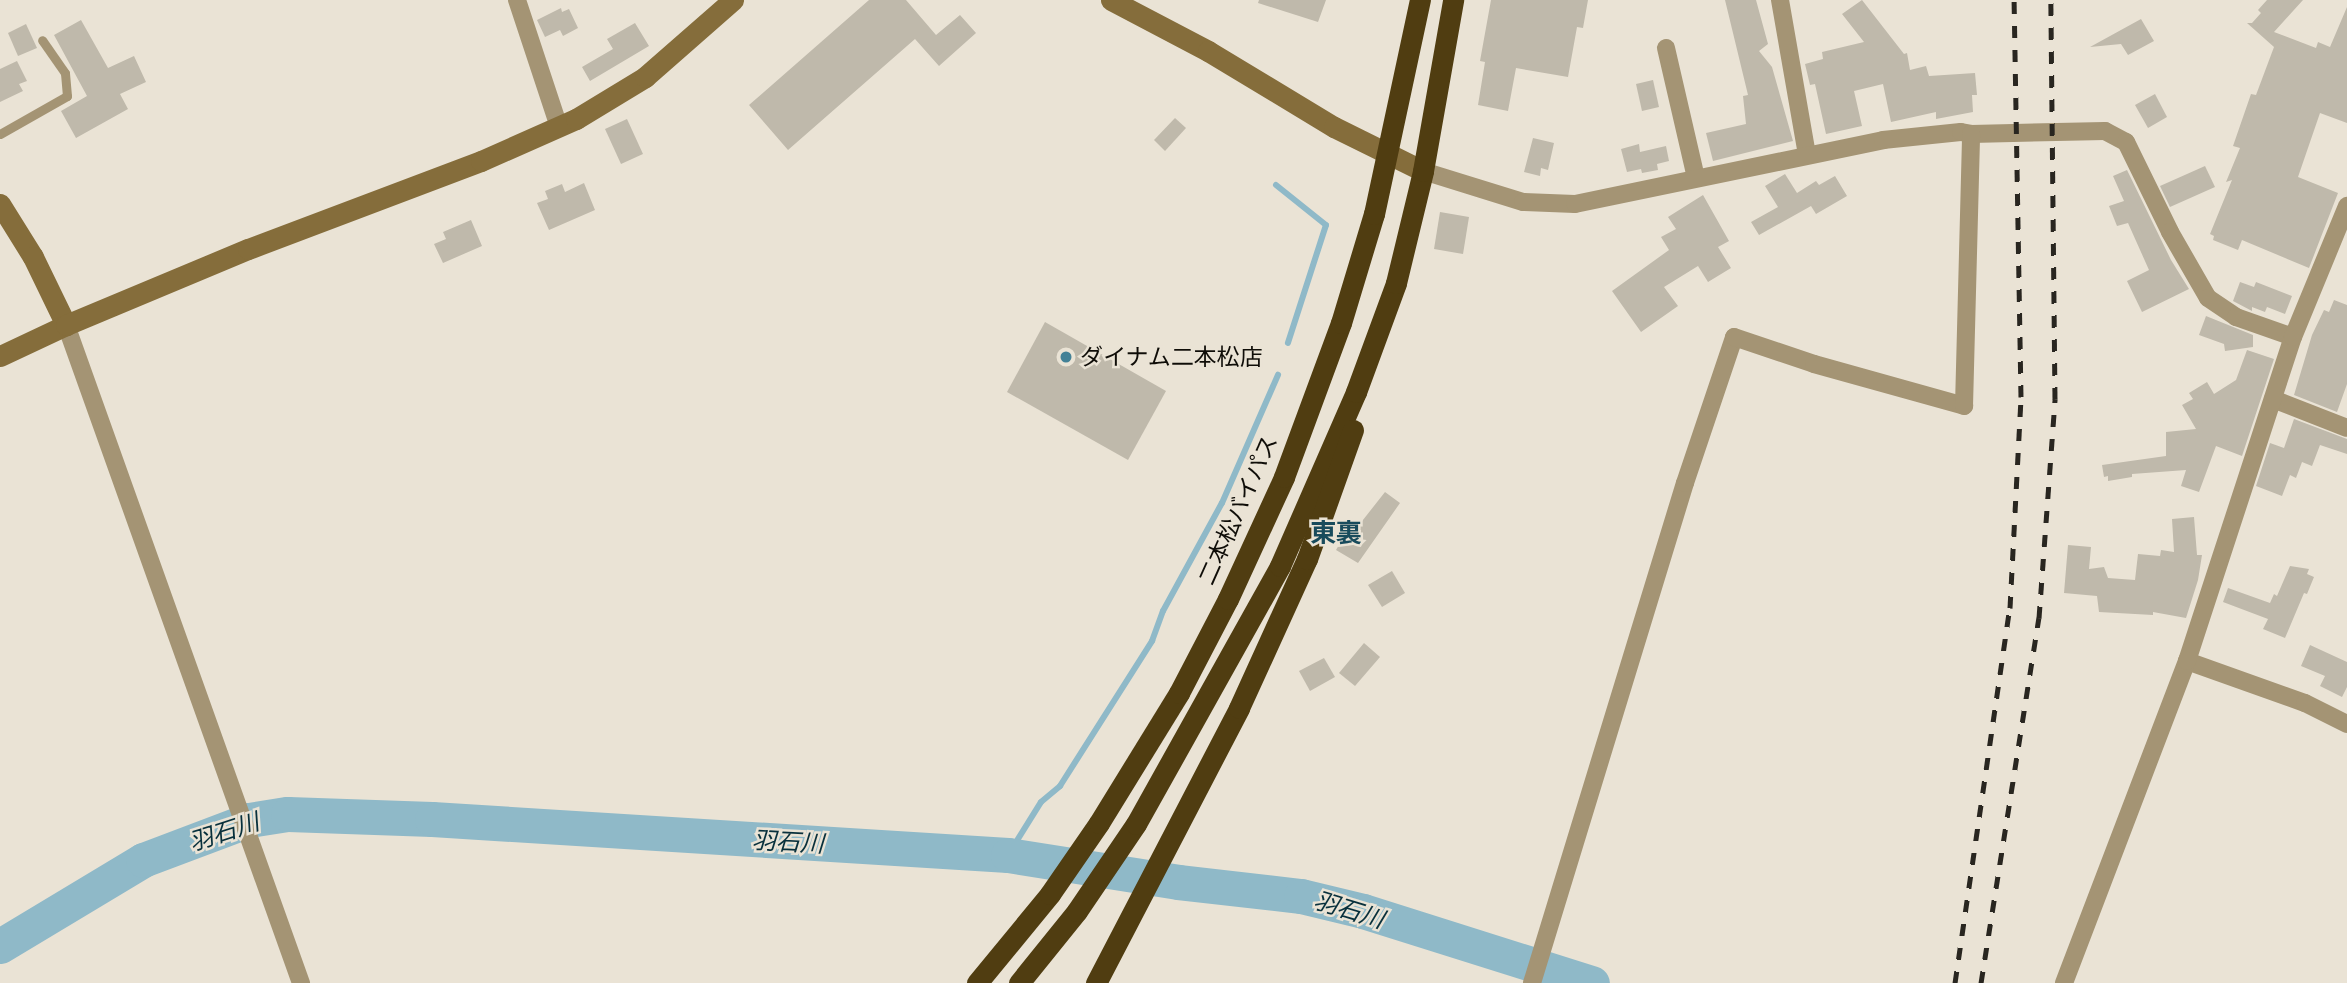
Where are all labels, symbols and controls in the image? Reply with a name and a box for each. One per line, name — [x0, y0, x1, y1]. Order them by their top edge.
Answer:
place label: ダイナム二本松店 — [1080, 343, 1264, 371]
marker: ダイナム二本松店 — [1058, 349, 1074, 365]
street label: 二本松バイパス — [1193, 431, 1283, 589]
district label: 東裏 — [1310, 517, 1362, 549]
water label: 羽石川 — [185, 807, 263, 857]
water label: 羽石川 — [751, 826, 825, 858]
water label: 羽石川 — [1310, 886, 1388, 934]

